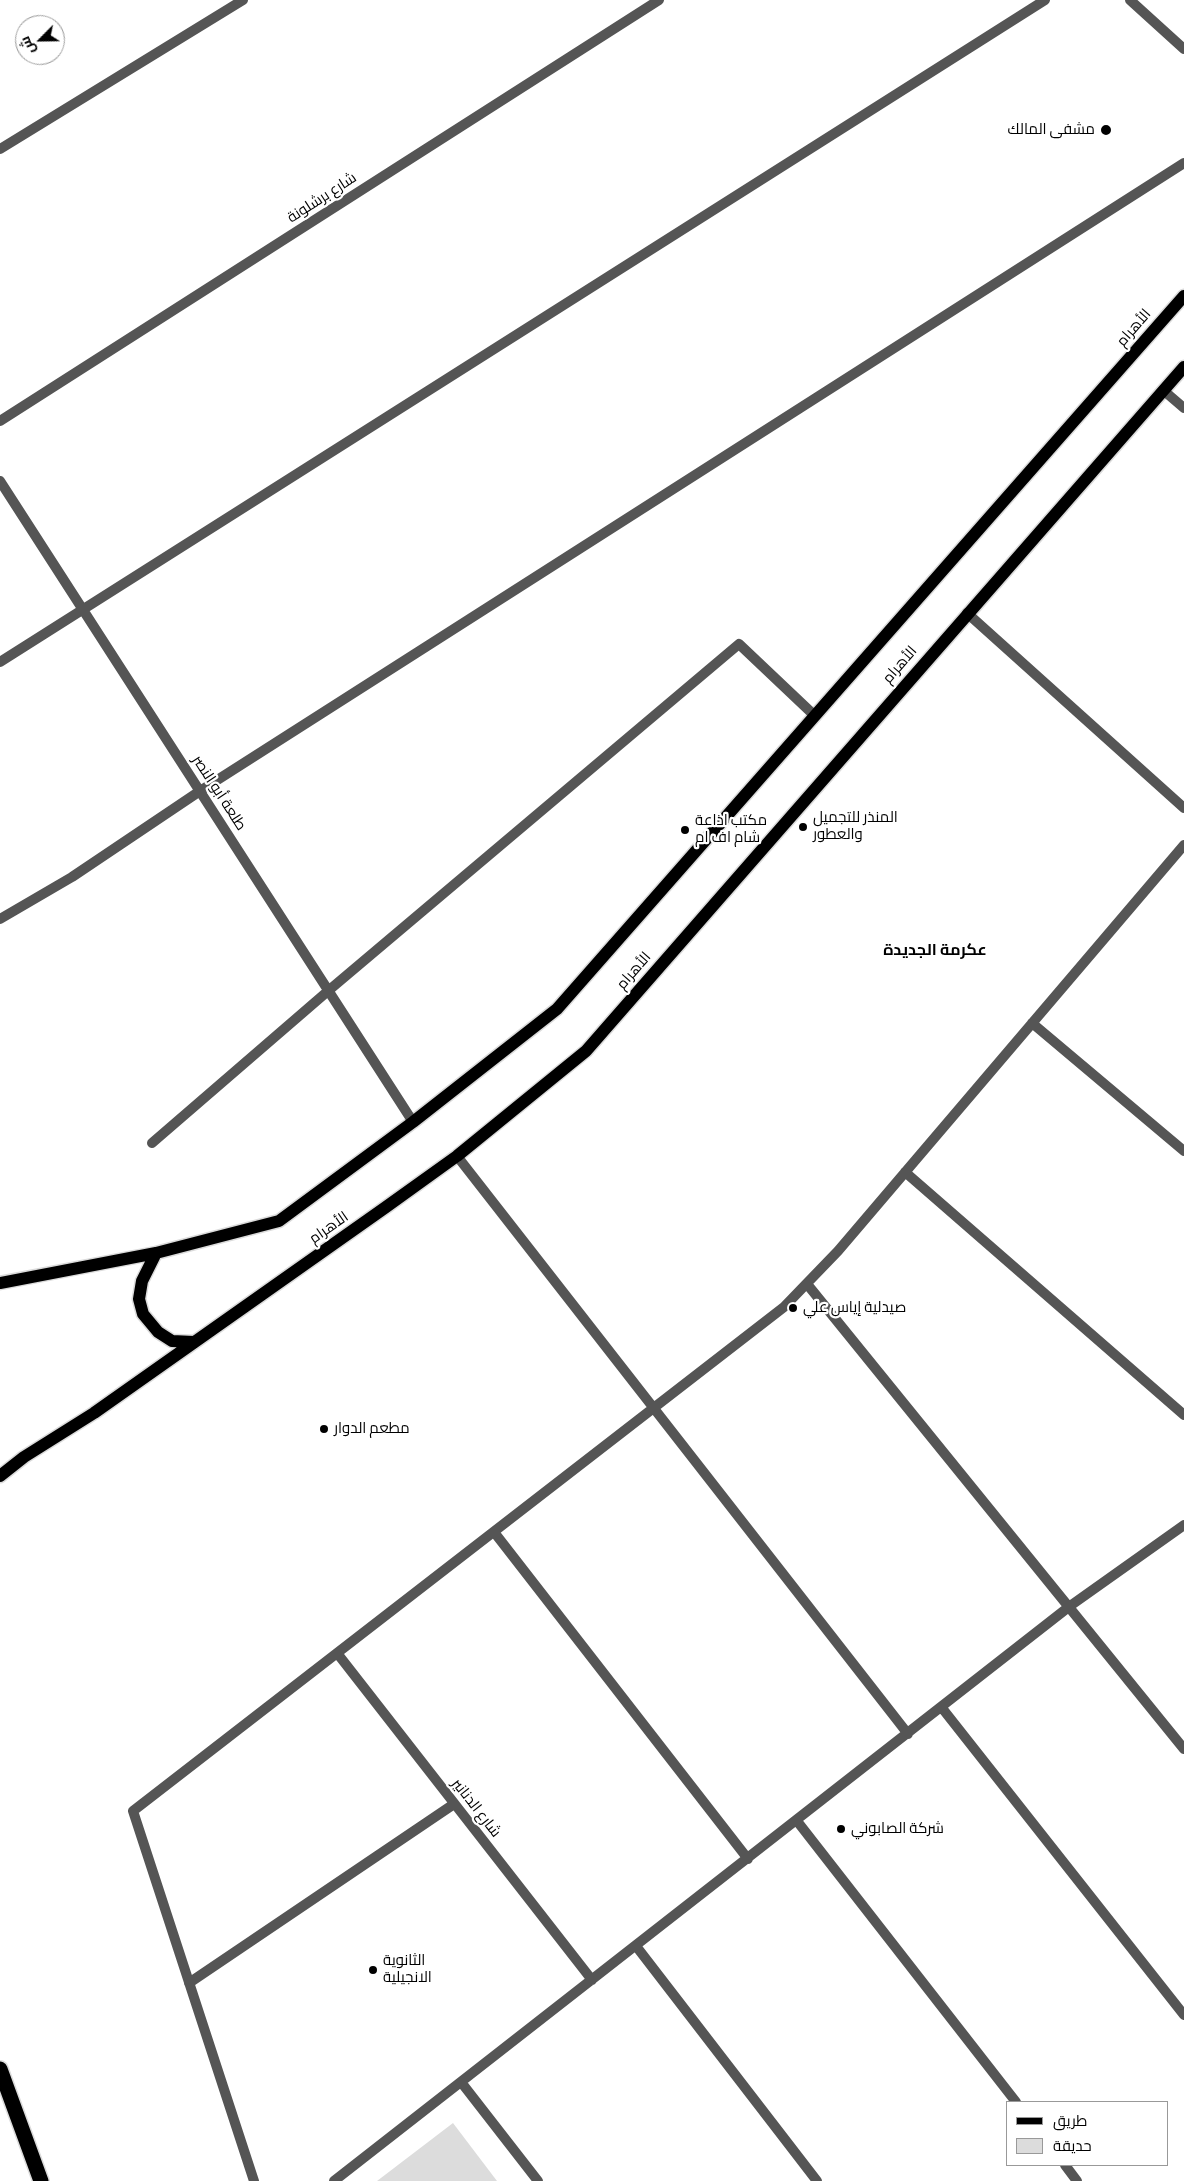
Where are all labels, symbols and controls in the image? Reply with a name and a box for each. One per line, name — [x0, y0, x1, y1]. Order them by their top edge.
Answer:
north arrow — [15, 15, 65, 65]
text: ش — [14, 34, 39, 58]
place label: مشفى المالك — [1008, 121, 1095, 139]
marker: مشفى المالك — [1099, 123, 1113, 137]
street label: شارع برشلونة — [284, 169, 360, 227]
street label: الأهرام — [1113, 306, 1155, 350]
street label: الأهرام — [879, 643, 921, 687]
street label: طلعة أبو النصر — [188, 752, 250, 834]
place label: المنذر للتجميل والعطور — [813, 809, 898, 844]
place label: مكتب اذاعة شام اف ام — [695, 812, 767, 847]
marker: المنذر للتجميل والعطور — [797, 821, 809, 833]
marker: مكتب اذاعة شام اف ام — [679, 824, 691, 836]
district label: عكرمة الجديدة — [883, 941, 987, 961]
street label: الأهرام — [613, 949, 655, 993]
street label: الأهرام — [306, 1208, 352, 1248]
place label: صيدلية إياس علي — [803, 1299, 906, 1317]
marker: صيدلية إياس علي — [787, 1302, 799, 1314]
place label: مطعم الدوار — [334, 1420, 410, 1438]
marker: مطعم الدوار — [318, 1423, 330, 1435]
street label: شارع الدنانير — [447, 1775, 505, 1841]
place label: شركة الصابوني — [851, 1820, 944, 1838]
marker: شركة الصابوني — [835, 1823, 847, 1835]
place label: الثانوية الانجيلية — [383, 1952, 432, 1987]
marker: الثانوية الانجيلية — [367, 1964, 379, 1976]
legend — [1006, 2101, 1169, 2166]
text: طريق — [1053, 2110, 1087, 2131]
text: حديقة — [1053, 2135, 1092, 2156]

